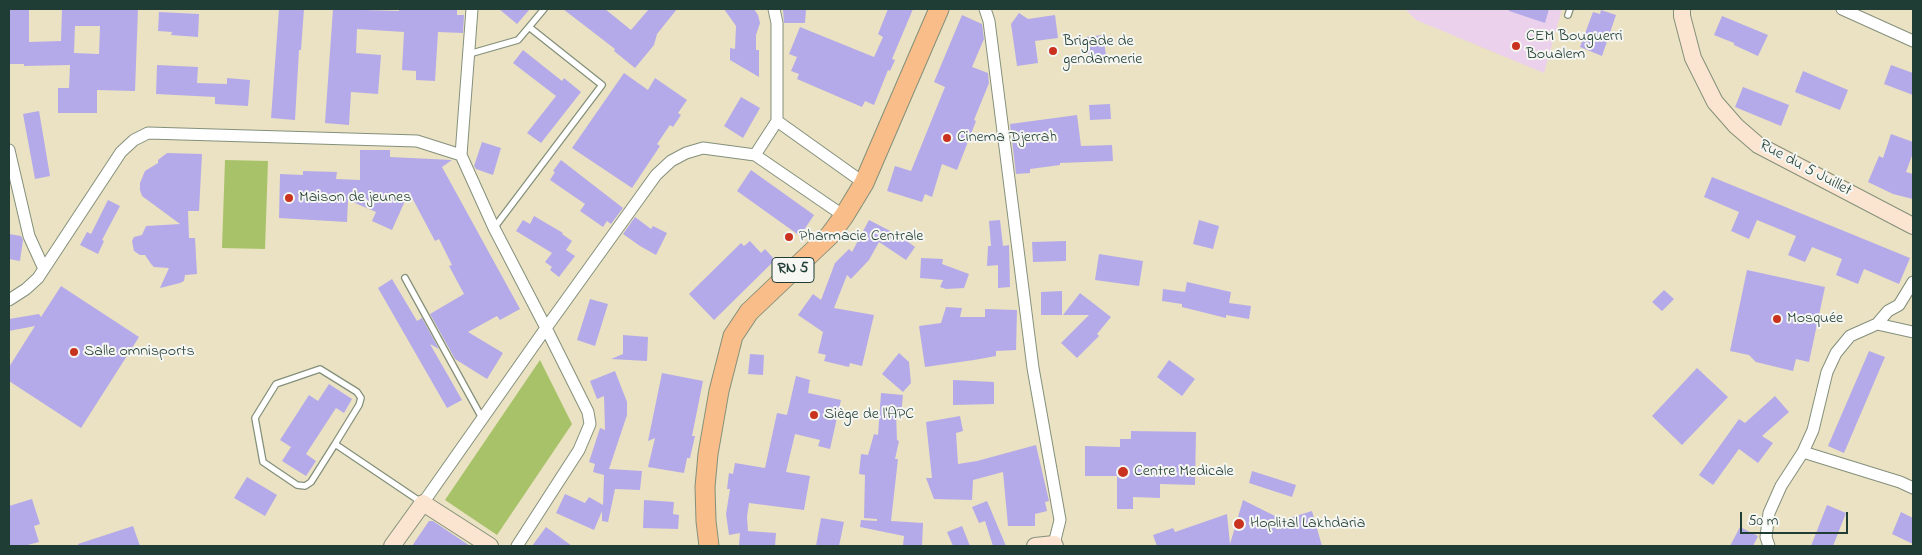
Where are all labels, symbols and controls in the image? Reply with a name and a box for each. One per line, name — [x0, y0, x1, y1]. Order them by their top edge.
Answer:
place label: CEM Bouguerri Boualem — [1526, 27, 1623, 65]
place label: Brigade de gendarmerie — [1063, 32, 1142, 70]
marker: CEM Bouguerri Boualem — [1510, 40, 1522, 52]
marker: Brigade de gendarmerie — [1047, 45, 1059, 57]
place label: Cinema Djerrah — [957, 128, 1057, 148]
marker: Cinema Djerrah — [941, 132, 953, 144]
street label: Rue du 5 Juillet — [1755, 137, 1855, 201]
place label: Maison de jeunes — [299, 188, 411, 208]
marker: Maison de jeunes — [283, 192, 295, 204]
place label: Pharmacie Centrale — [799, 227, 923, 247]
marker: Pharmacie Centrale — [783, 231, 795, 243]
road number: RN 5 — [772, 258, 814, 282]
place label: Mosquée — [1787, 309, 1843, 329]
marker: Mosquée — [1771, 313, 1783, 325]
place label: Salle omnisports — [84, 342, 195, 362]
marker: Salle omnisports — [68, 346, 80, 358]
place label: Siège de l'APC — [824, 405, 914, 425]
marker: Siège de l'APC — [808, 409, 820, 421]
place label: Centre Medicale — [1134, 462, 1234, 482]
marker: Centre Medicale — [1116, 465, 1130, 479]
scale bar — [1742, 502, 1850, 534]
text: 50 m — [1748, 510, 1778, 532]
place label: Hoplital Lakhdaria — [1250, 514, 1365, 534]
marker: Hoplital Lakhdaria — [1232, 517, 1246, 531]

